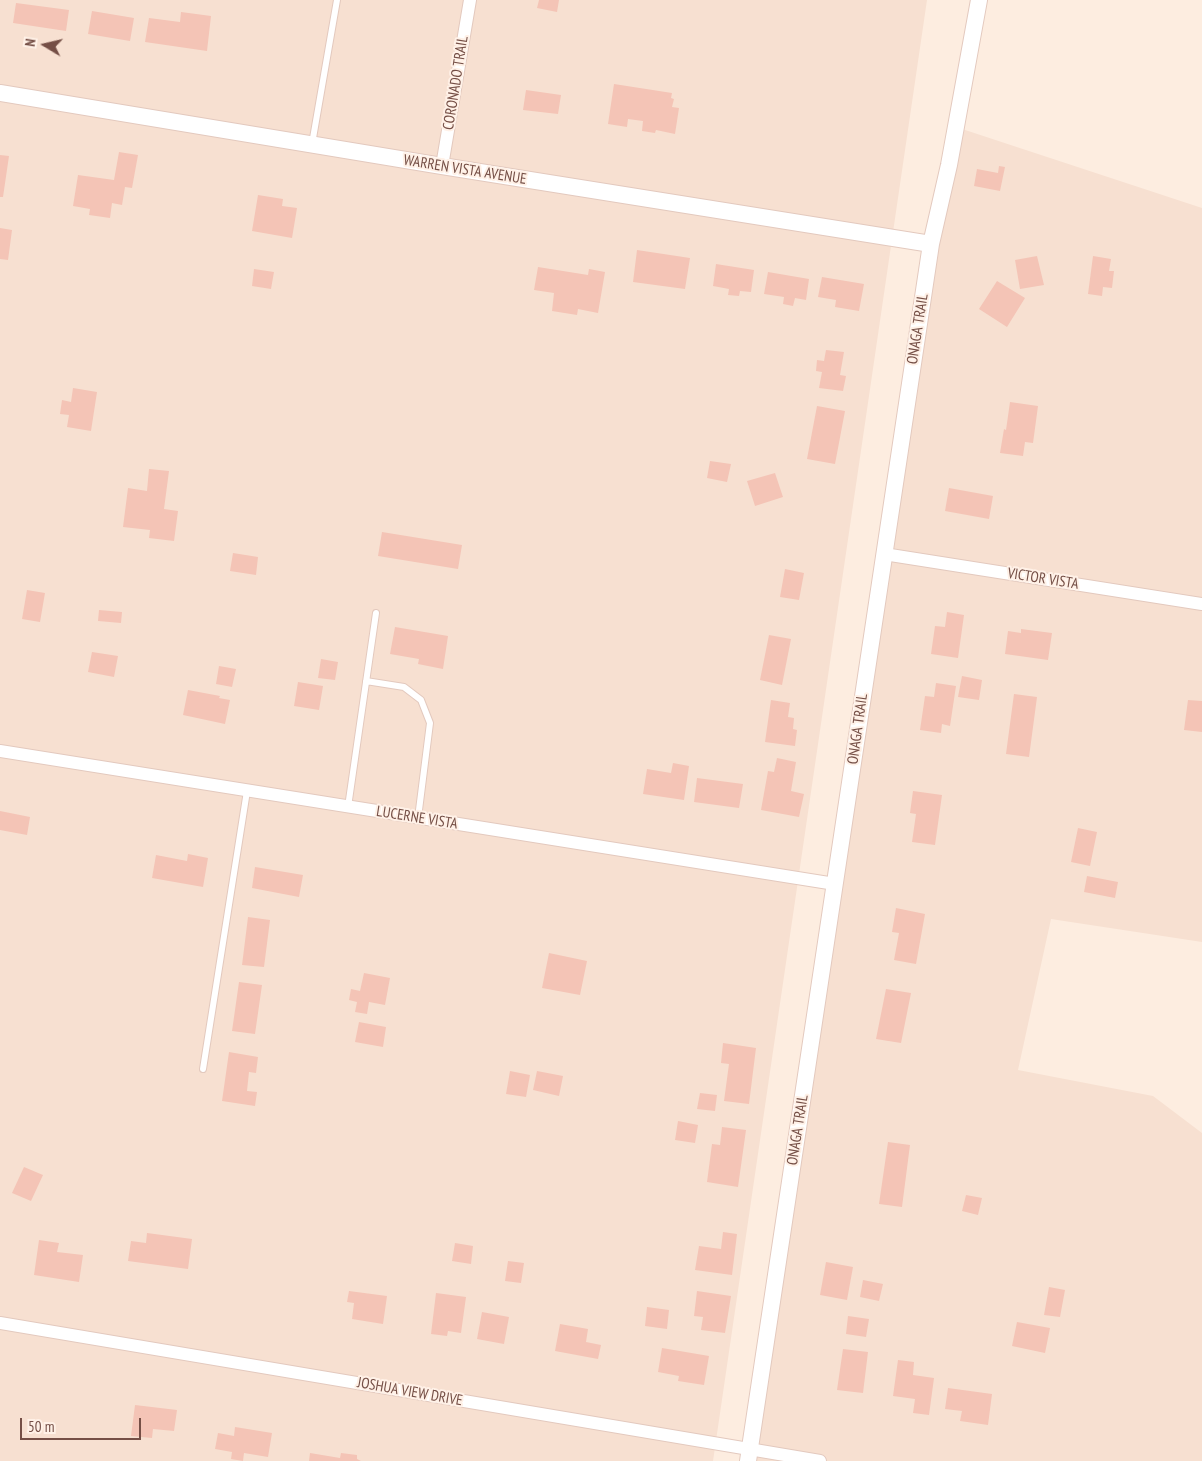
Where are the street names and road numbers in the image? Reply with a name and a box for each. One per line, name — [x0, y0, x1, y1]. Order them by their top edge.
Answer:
street label: CORONADO TRAIL — [440, 35, 472, 131]
street label: WARREN VISTA AVENUE — [402, 151, 528, 189]
street label: ONAGA TRAIL — [904, 292, 932, 366]
street label: VICTOR VISTA — [1006, 565, 1080, 593]
street label: ONAGA TRAIL — [844, 693, 872, 765]
street label: LUCERNE VISTA — [375, 803, 459, 833]
street label: ONAGA TRAIL — [784, 1093, 812, 1167]
street label: JOSHUA VIEW DRIVE — [356, 1374, 464, 1410]

